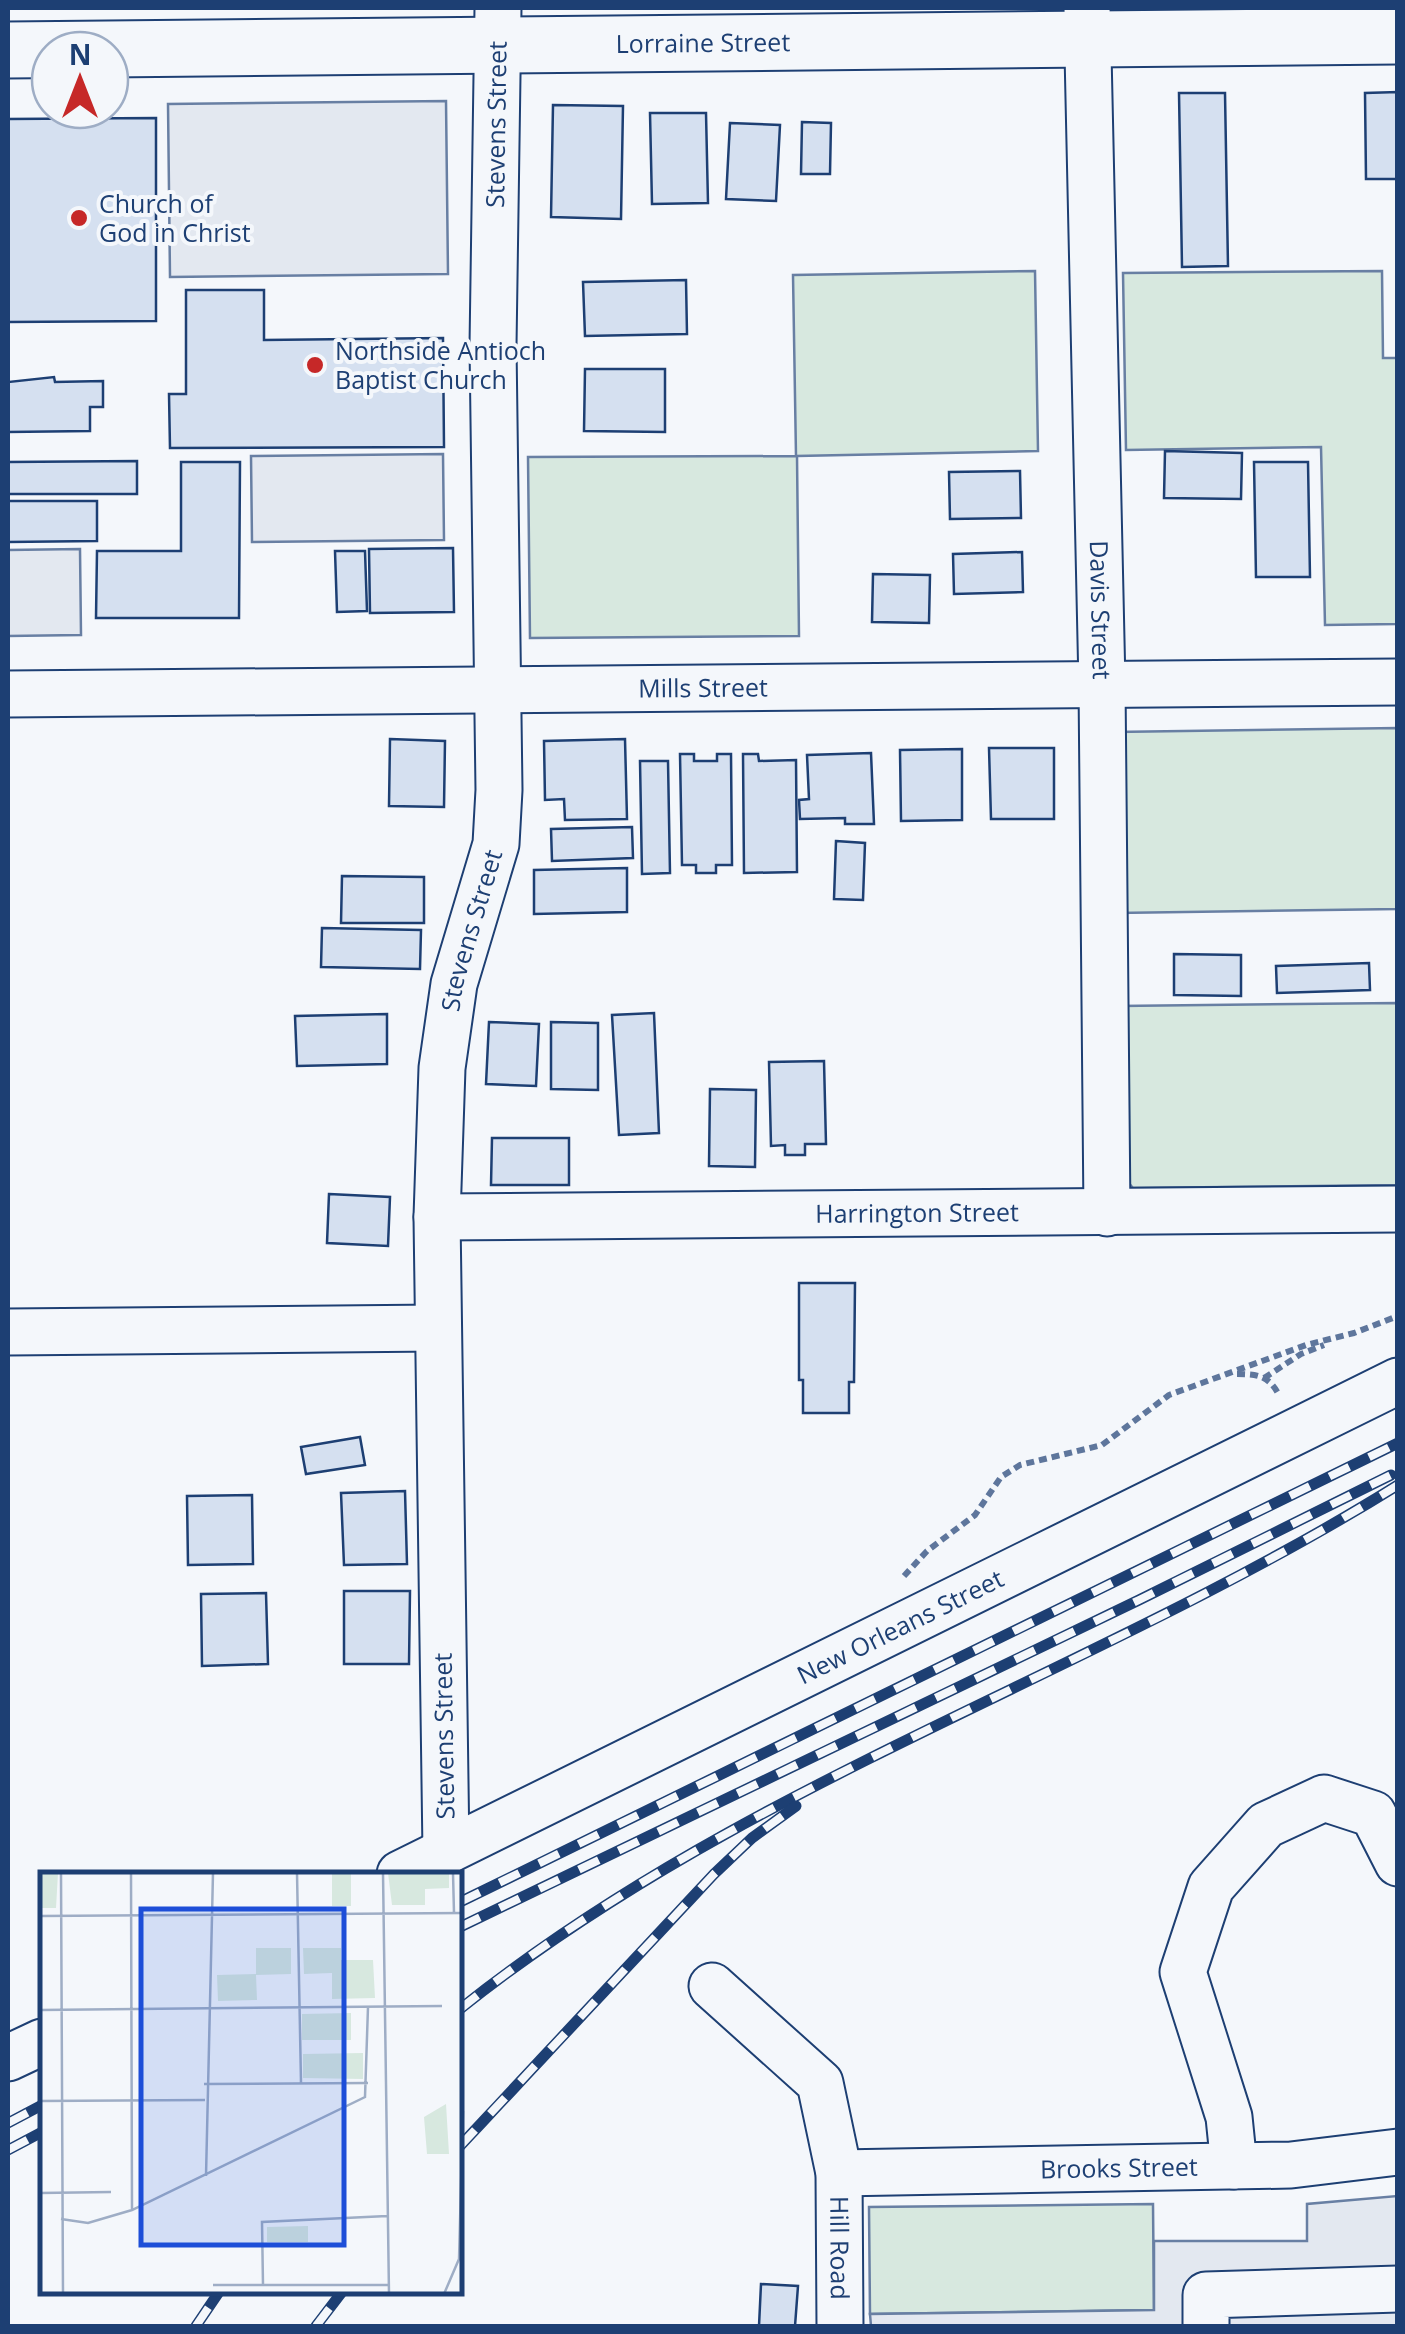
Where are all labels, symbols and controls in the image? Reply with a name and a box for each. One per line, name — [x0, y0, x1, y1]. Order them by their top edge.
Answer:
street label: Lorraine Street — [616, 24, 790, 60]
north arrow — [30, 30, 130, 130]
text: N — [69, 35, 91, 73]
street label: Stevens Street — [477, 41, 514, 208]
place label: Church of God in Christ — [99, 186, 251, 249]
marker: Church of God in Christ — [68, 207, 90, 229]
place label: Northside Antioch Baptist Church — [335, 333, 546, 396]
marker: Northside Antioch Baptist Church — [304, 354, 326, 376]
street label: Davis Street — [1083, 540, 1120, 680]
street label: Mills Street — [638, 669, 768, 705]
street label: Stevens Street — [432, 845, 509, 1013]
street label: Harrington Street — [815, 1194, 1019, 1230]
street label: New Orleans Street — [791, 1561, 1009, 1691]
street label: Stevens Street — [425, 1652, 461, 1820]
inset map — [40, 1872, 462, 2294]
street label: Brooks Street — [1040, 2149, 1198, 2185]
street label: Hill Road — [823, 2196, 858, 2300]

